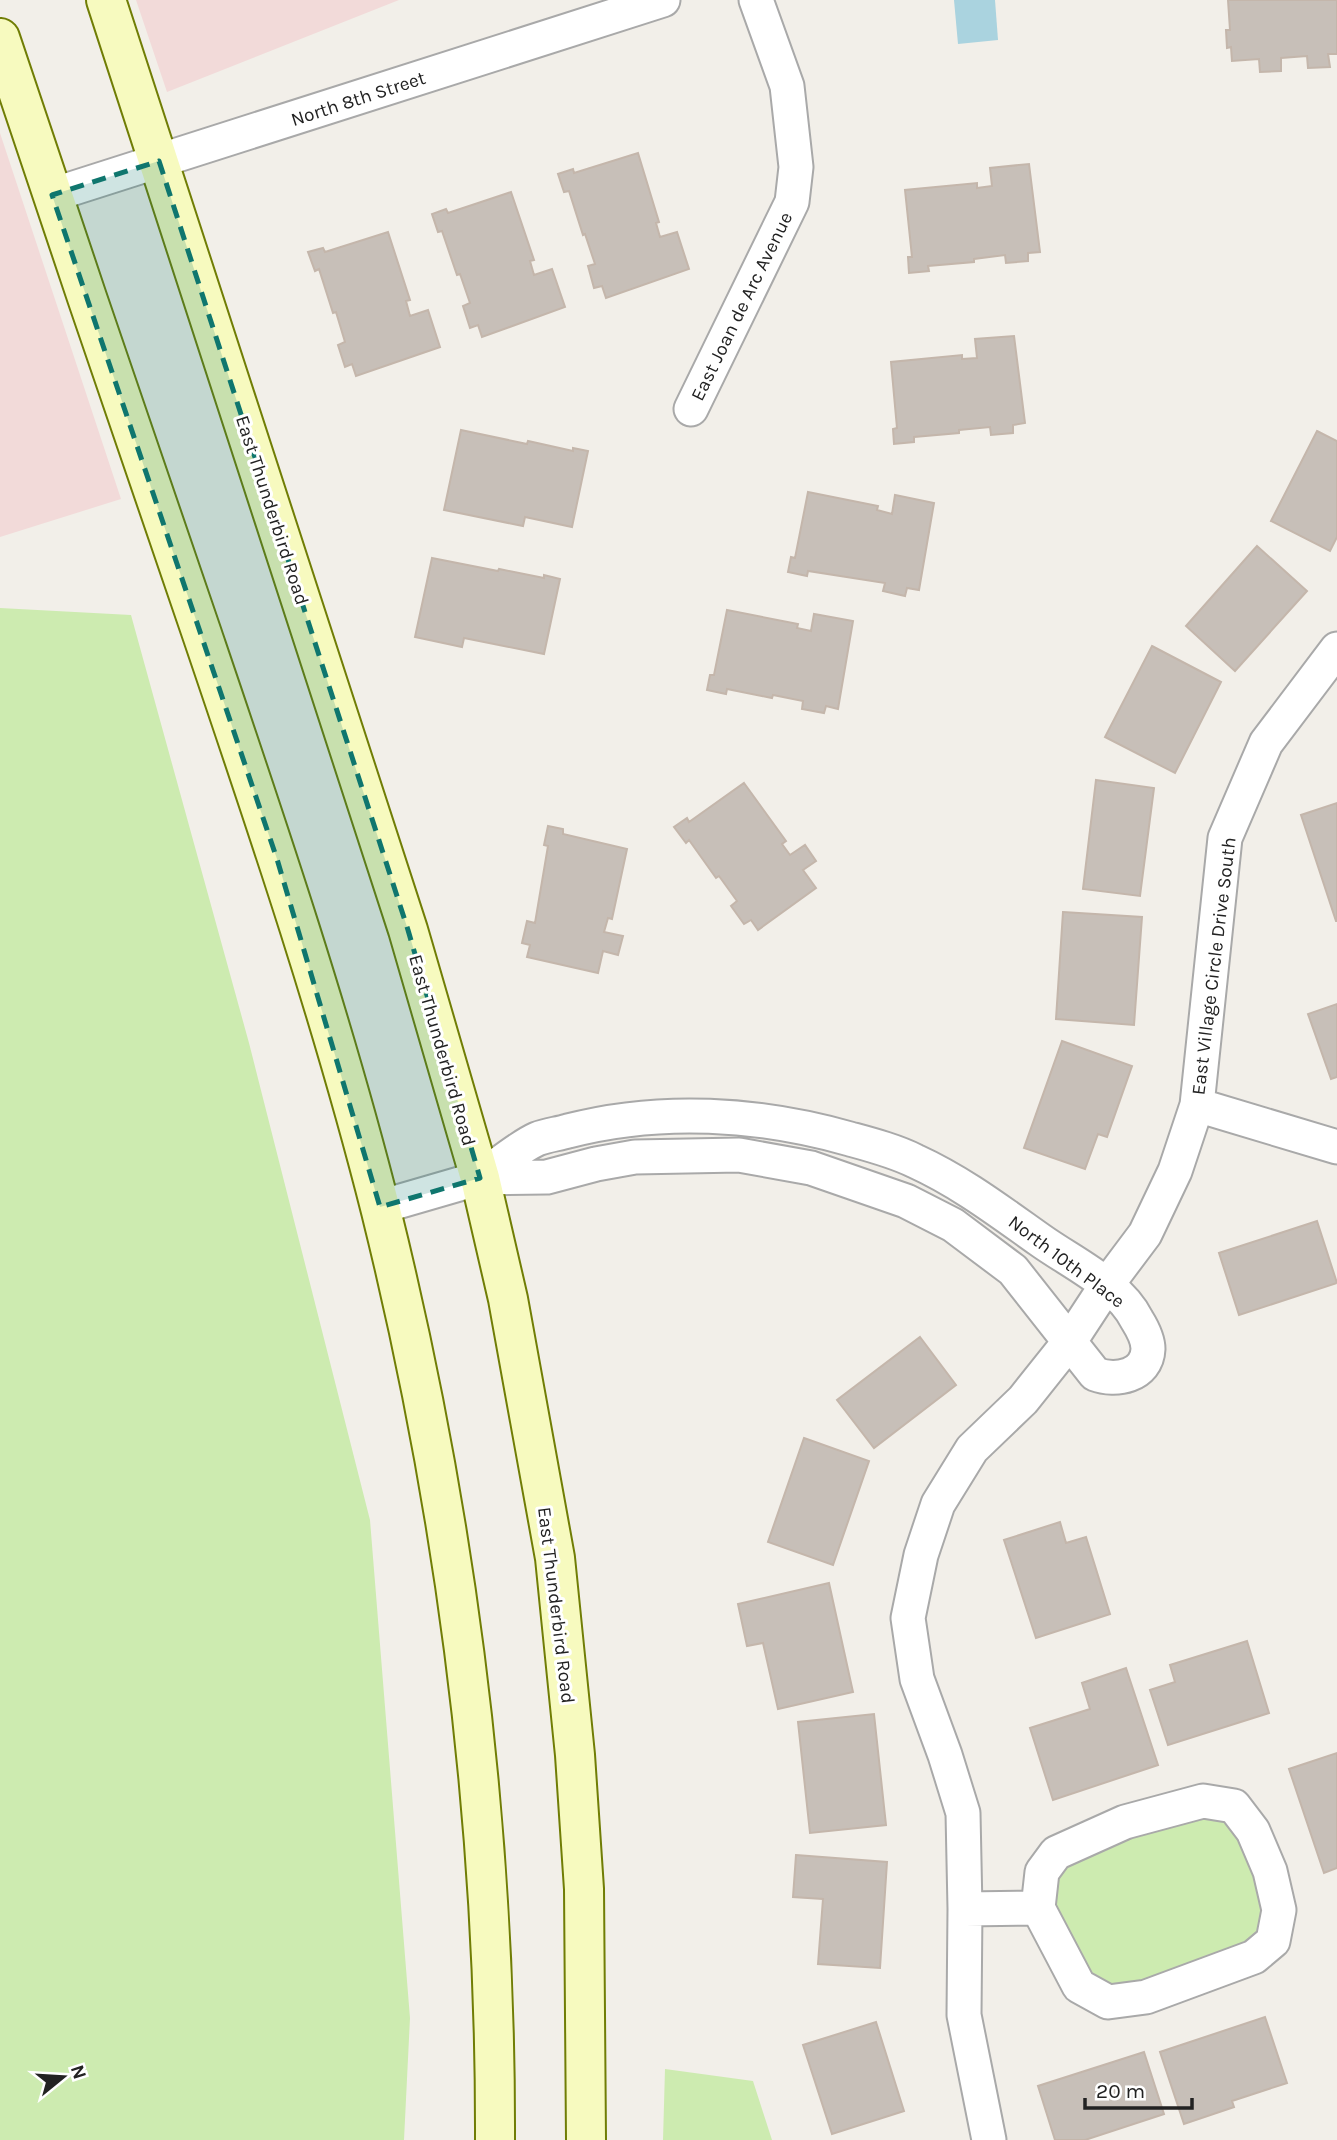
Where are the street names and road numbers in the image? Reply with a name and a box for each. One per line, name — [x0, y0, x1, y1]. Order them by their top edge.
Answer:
street label: North 8th Street — [288, 67, 428, 131]
street label: East Joan de Arc Avenue — [687, 208, 797, 404]
street label: East Thunderbird Road — [231, 413, 313, 608]
street label: East Village Circle Drive South — [1187, 836, 1241, 1096]
street label: East Thunderbird Road — [404, 952, 480, 1148]
street label: North 10th Place — [1004, 1211, 1129, 1313]
street label: East Thunderbird Road — [533, 1506, 579, 1705]

